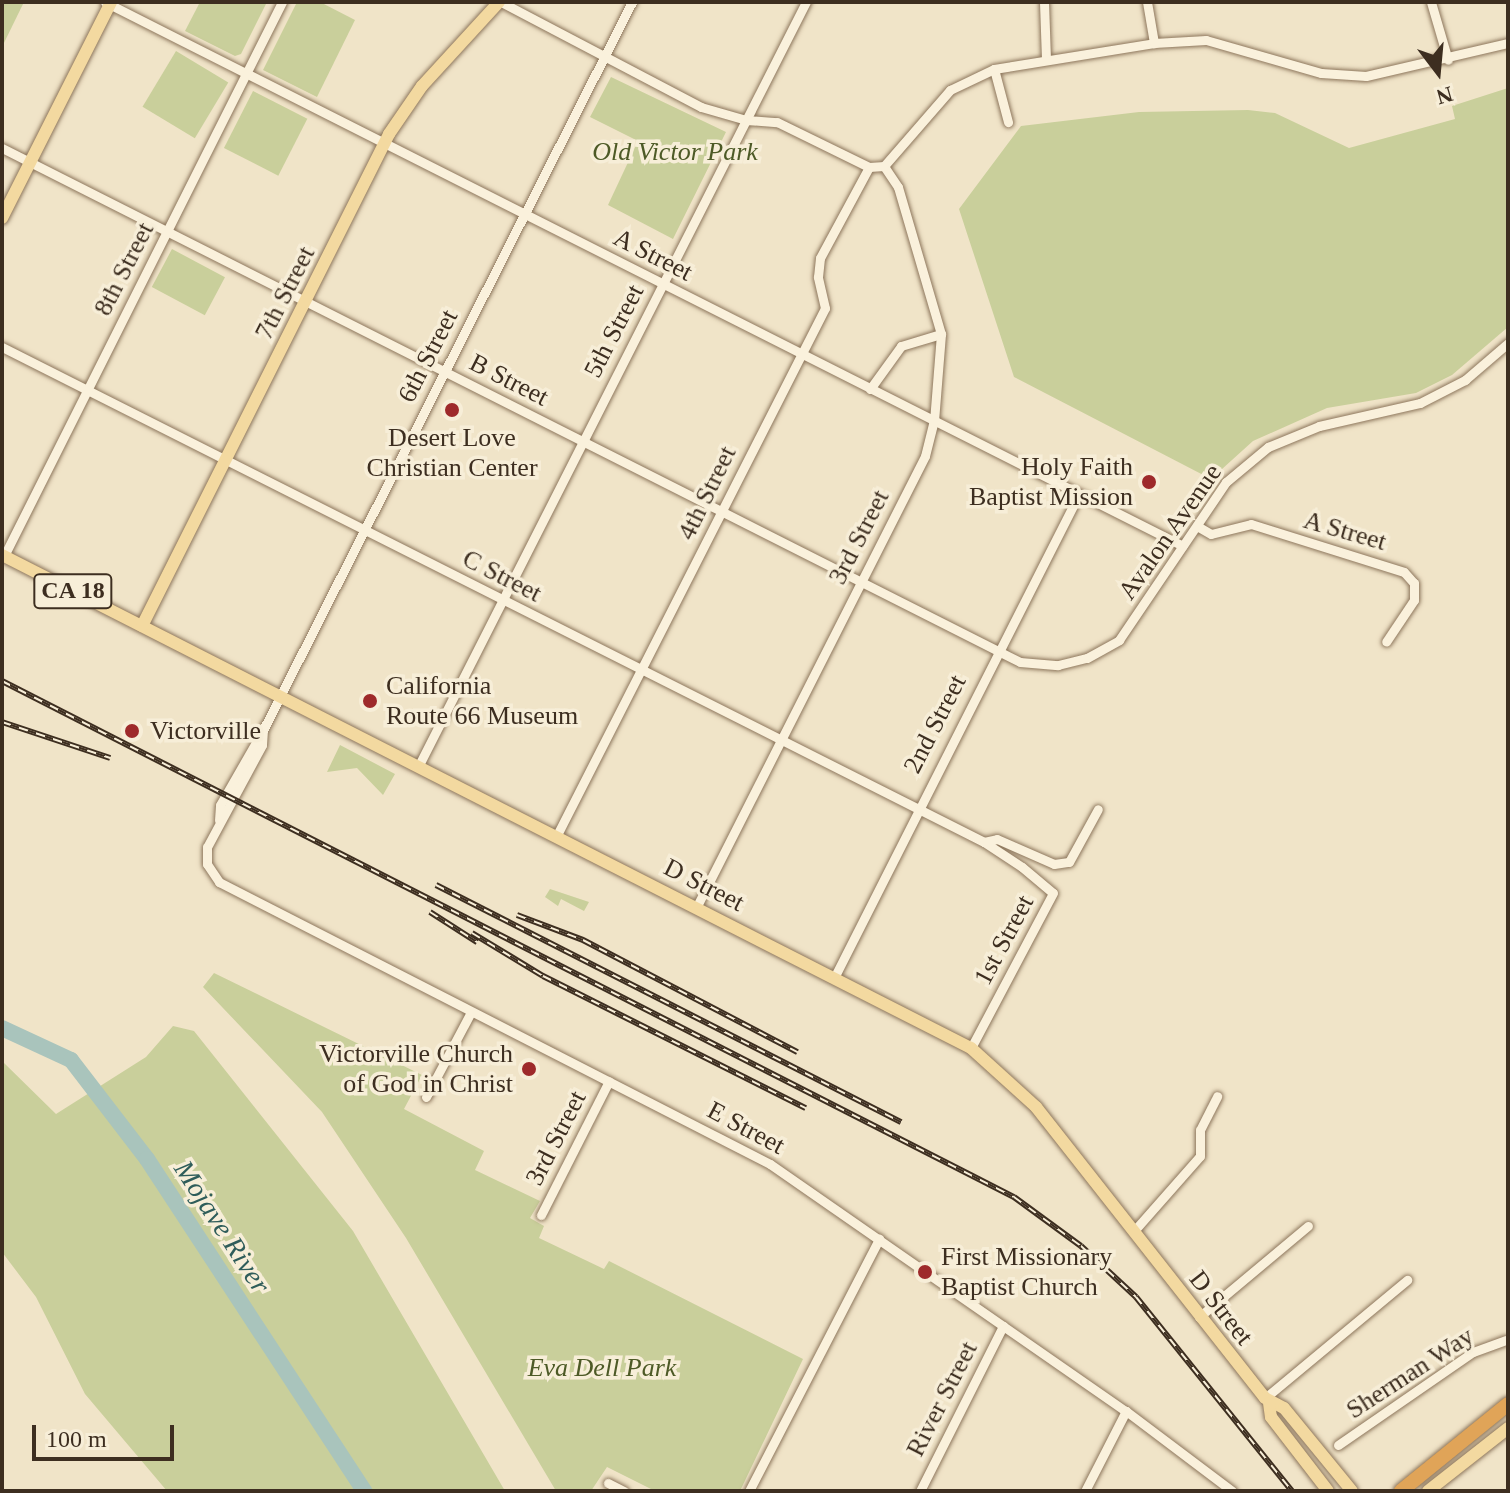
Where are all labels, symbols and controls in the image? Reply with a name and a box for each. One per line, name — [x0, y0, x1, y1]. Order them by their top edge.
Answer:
north arrow — [1398, 32, 1478, 112]
text: N — [1434, 81, 1456, 110]
park label: Old Victor Park — [592, 136, 758, 168]
street label: 8th Street — [87, 217, 161, 321]
street label: A Street — [608, 222, 698, 288]
street label: 7th Street — [248, 241, 322, 345]
street label: 5th Street — [577, 279, 651, 383]
street label: 6th Street — [391, 304, 465, 408]
street label: B Street — [464, 347, 554, 413]
marker: Desert Love Christian Center — [443, 401, 461, 419]
place label: Desert Love Christian Center — [366, 422, 538, 484]
street label: 4th Street — [671, 441, 743, 545]
place label: Holy Faith Baptist Mission — [969, 451, 1133, 512]
street label: Avalon Avenue — [1111, 458, 1229, 606]
marker: Holy Faith Baptist Mission — [1140, 473, 1158, 491]
street label: 3rd Street — [822, 485, 896, 589]
street label: A Street — [1299, 504, 1391, 558]
street label: C Street — [457, 543, 547, 609]
road number: CA 18 — [31, 571, 115, 611]
place label: California Route 66 Museum — [386, 670, 578, 732]
street label: 2nd Street — [897, 670, 973, 778]
marker: California Route 66 Museum — [361, 692, 379, 710]
place label: Victorville — [150, 715, 261, 747]
marker: Victorville — [121, 720, 143, 742]
street label: D Street — [659, 852, 749, 918]
street label: 1st Street — [967, 890, 1041, 990]
place label: Victorville Church of God in Christ — [319, 1038, 513, 1100]
marker: Victorville Church of God in Christ — [520, 1060, 538, 1078]
street label: 3rd Street — [519, 1086, 593, 1190]
street label: E Street — [702, 1095, 790, 1161]
water label: Mojave River — [167, 1154, 277, 1300]
place label: First Missionary Baptist Church — [941, 1241, 1112, 1302]
marker: First Missionary Baptist Church — [916, 1263, 934, 1281]
street label: D Street — [1182, 1265, 1260, 1351]
street label: Sherman Way — [1340, 1320, 1480, 1426]
street label: River Street — [900, 1336, 984, 1462]
park label: Eva Dell Park — [528, 1352, 676, 1384]
scale bar — [36, 1409, 178, 1459]
text: 100 m — [46, 1426, 107, 1452]

